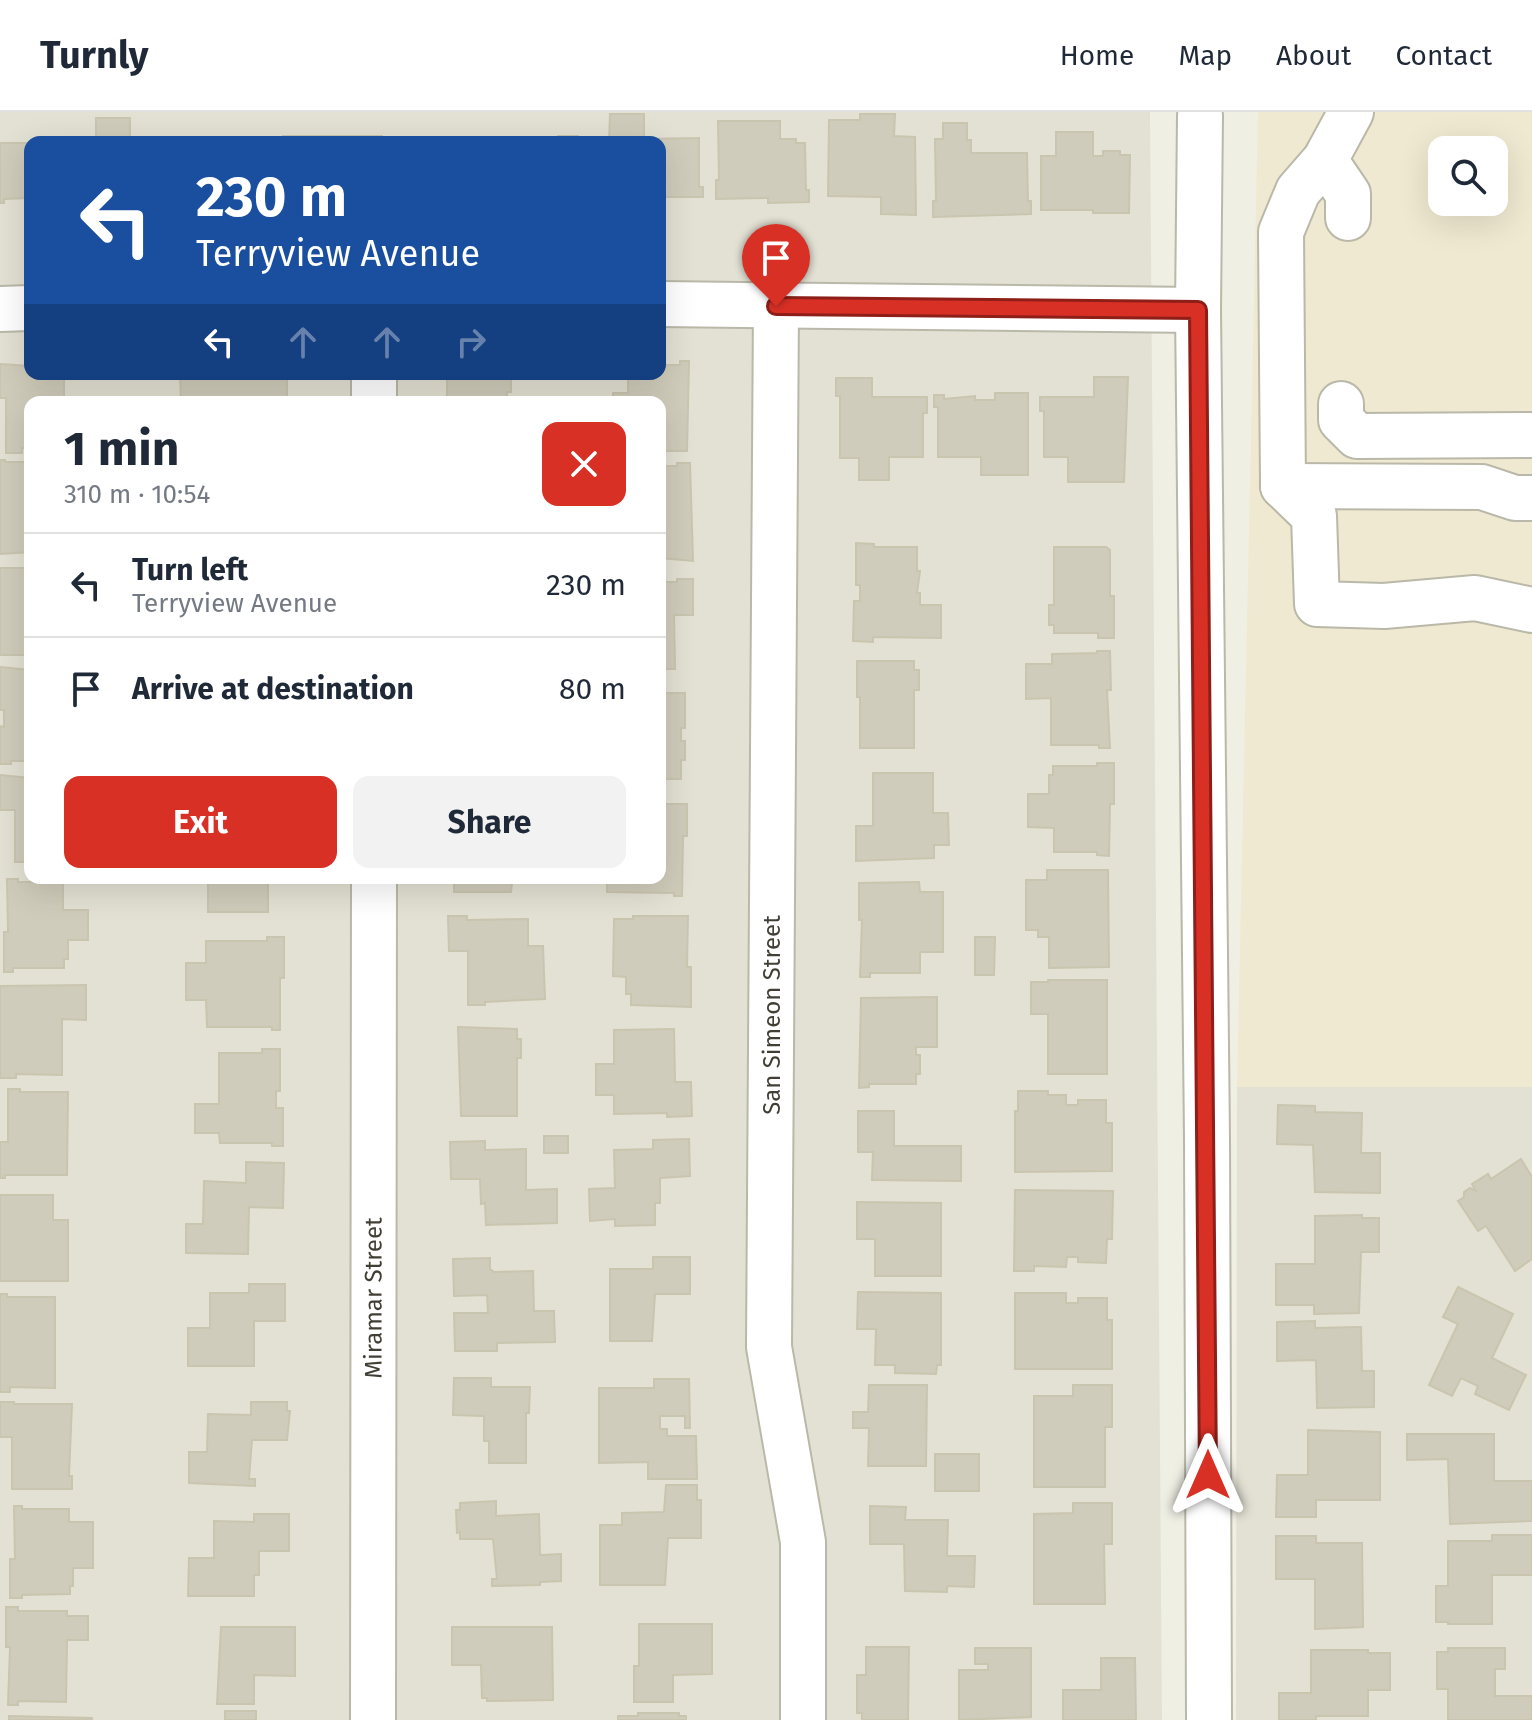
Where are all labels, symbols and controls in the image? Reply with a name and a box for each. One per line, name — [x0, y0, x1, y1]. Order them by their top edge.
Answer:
text: Turnly — [40, 32, 149, 78]
text: Home — [1060, 39, 1134, 72]
text: Map — [1178, 39, 1232, 72]
text: About — [1276, 39, 1351, 72]
text: Contact — [1395, 39, 1492, 72]
map controls — [1428, 136, 1508, 216]
button: search — [1428, 136, 1508, 216]
text: 230 m — [196, 164, 347, 231]
icon: left — [64, 168, 168, 272]
pin — [742, 224, 810, 306]
text: Terryview Avenue — [196, 232, 480, 276]
icon: arrive — [754, 236, 798, 280]
icon: left — [197, 320, 241, 364]
icon: ahead — [281, 320, 325, 364]
icon: ahead — [365, 320, 409, 364]
icon: right — [449, 320, 493, 364]
text: 1 min — [64, 420, 179, 478]
button: close — [542, 422, 626, 506]
text: 310 m · 10:54 — [64, 479, 210, 510]
text: Turn left — [132, 552, 248, 588]
icon: left — [64, 563, 108, 607]
text: 230 m — [546, 567, 626, 603]
text: Terryview Avenue — [132, 588, 337, 619]
icon: arrive — [64, 667, 108, 711]
text: Arrive at destination — [132, 671, 414, 707]
text: 80 m — [559, 671, 626, 707]
button: Exit — [64, 776, 337, 868]
button: Share — [353, 776, 626, 868]
street label: San Simeon Street — [758, 915, 786, 1115]
street label: Miramar Street — [359, 1217, 388, 1379]
position arrow — [1166, 1433, 1250, 1517]

